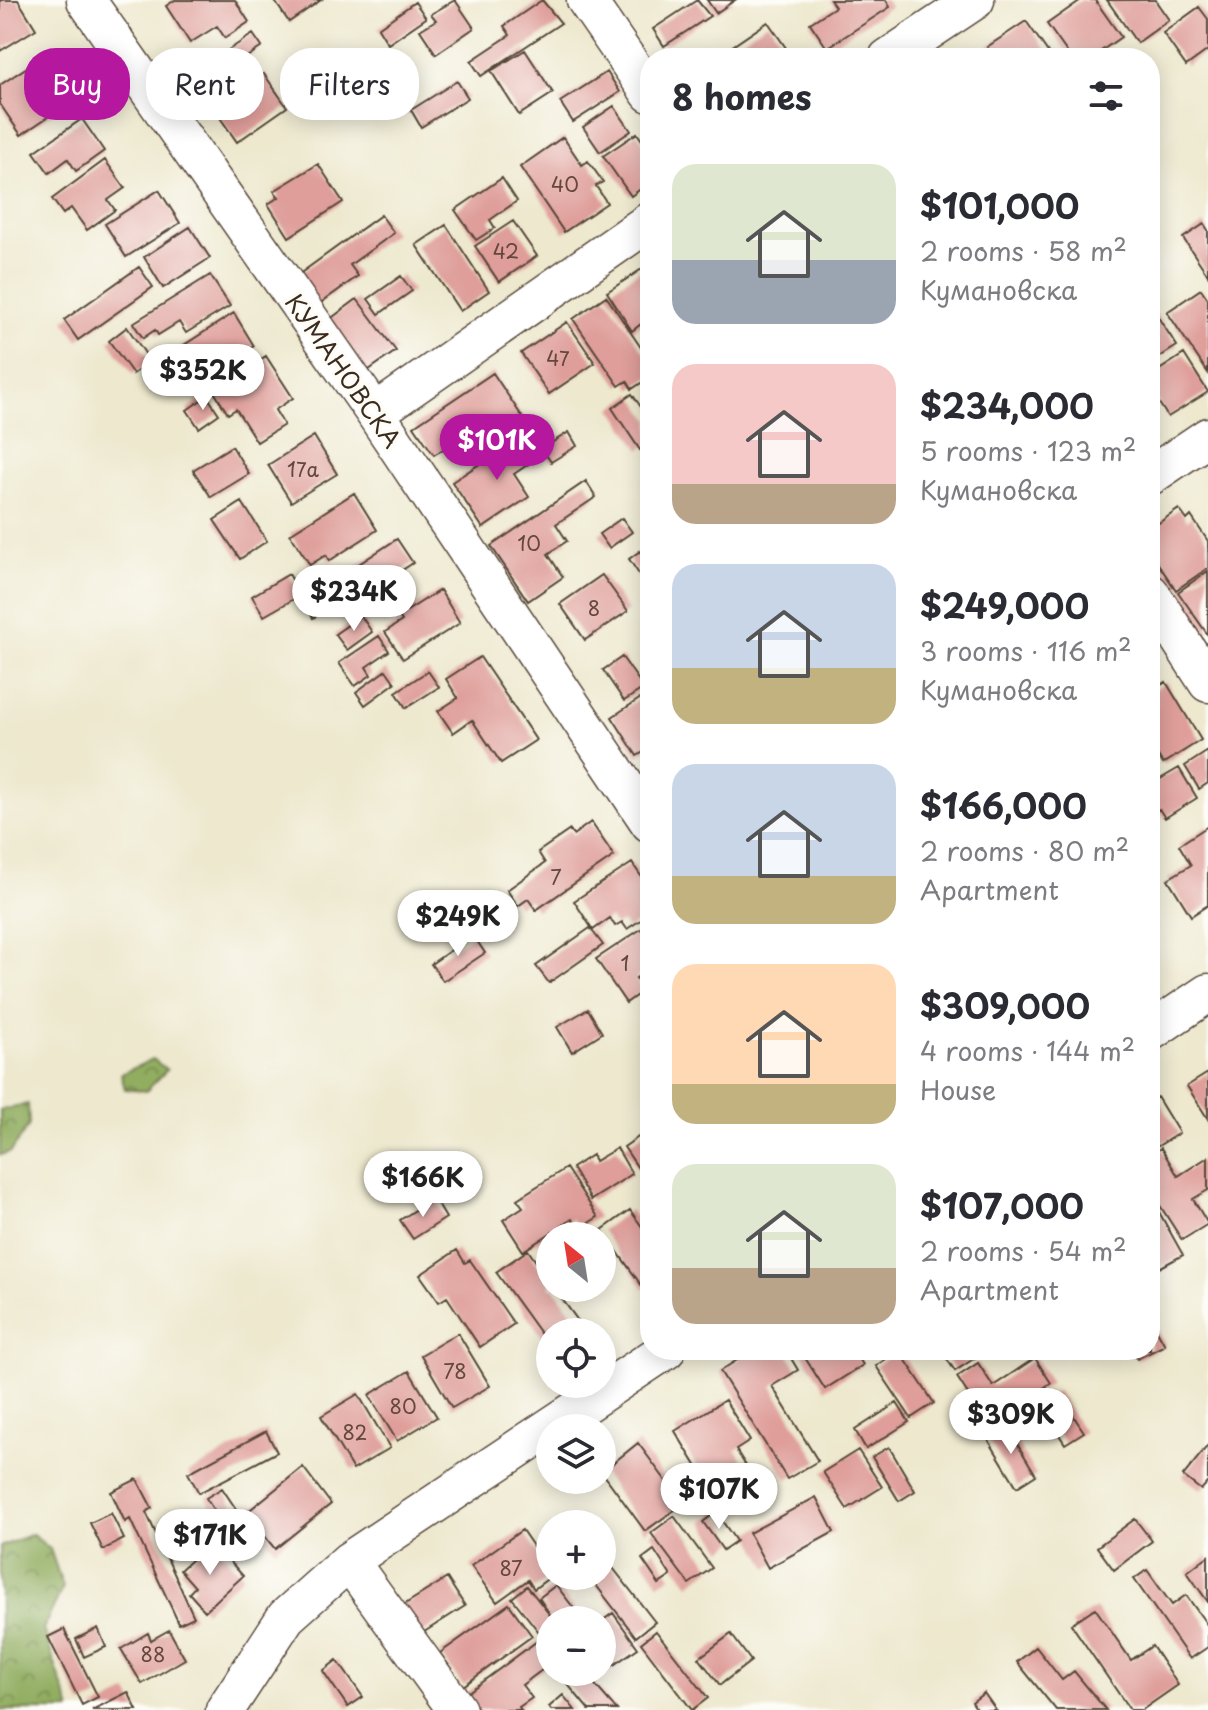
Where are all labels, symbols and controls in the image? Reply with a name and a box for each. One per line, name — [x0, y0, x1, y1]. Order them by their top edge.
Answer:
chip: Buy — [24, 48, 130, 120]
chip: Rent — [146, 48, 264, 120]
chip: Filters — [280, 48, 419, 120]
text: 8 homes — [672, 70, 812, 122]
icon: filters — [1084, 74, 1128, 118]
house number: 40 — [551, 169, 579, 199]
text: $101,000 — [920, 179, 1079, 231]
icon: home — [736, 196, 832, 292]
text: 2 rooms · 58 m² — [920, 231, 1127, 270]
house number: 42 — [493, 236, 519, 266]
text: Кумановска — [920, 270, 1077, 309]
street label: КУМАНОВСКА — [277, 285, 411, 455]
house number: 47 — [546, 343, 570, 373]
pin: $352K — [147, 344, 259, 412]
text: $352K — [159, 350, 247, 389]
text: $234,000 — [920, 379, 1094, 431]
icon: home — [736, 396, 832, 492]
pin: $101K — [441, 414, 553, 482]
text: $101K — [458, 420, 536, 459]
text: 5 rooms · 123 m² — [920, 431, 1136, 470]
house number: 17a — [287, 454, 320, 484]
text: Кумановска — [920, 470, 1077, 509]
house number: 10 — [517, 528, 541, 558]
pin: $234K — [298, 565, 410, 633]
text: $234K — [310, 571, 398, 610]
text: $249,000 — [920, 579, 1089, 631]
house number: 8 — [588, 593, 600, 623]
icon: home — [736, 596, 832, 692]
text: 3 rooms · 116 m² — [920, 631, 1132, 670]
text: Кумановска — [920, 670, 1077, 709]
text: $166,000 — [920, 779, 1087, 831]
icon: home — [736, 796, 832, 892]
text: 2 rooms · 80 m² — [920, 831, 1129, 870]
house number: 7 — [550, 862, 562, 892]
text: Apartment — [920, 870, 1059, 909]
pin: $249K — [402, 890, 514, 958]
text: $249K — [415, 896, 501, 935]
house number: 1 — [621, 948, 629, 978]
text: $309,000 — [920, 979, 1090, 1031]
icon: home — [736, 996, 832, 1092]
text: 4 rooms · 144 m² — [920, 1031, 1135, 1070]
text: House — [920, 1070, 996, 1109]
pin: $166K — [367, 1151, 479, 1219]
text: $166K — [382, 1157, 464, 1196]
text: $107,000 — [920, 1179, 1084, 1231]
icon: home — [736, 1196, 832, 1292]
north arrow — [536, 1222, 616, 1302]
map controls — [536, 1222, 616, 1686]
text: 2 rooms · 54 m² — [920, 1231, 1127, 1270]
text: Apartment — [920, 1270, 1059, 1309]
button: locate — [536, 1318, 616, 1398]
house number: 78 — [443, 1356, 467, 1386]
pin: $309K — [955, 1388, 1067, 1456]
house number: 80 — [389, 1391, 417, 1421]
text: $309K — [967, 1394, 1055, 1433]
button: layers — [536, 1414, 616, 1494]
house number: 82 — [343, 1417, 367, 1447]
pin: $107K — [663, 1463, 775, 1531]
text: $107K — [679, 1469, 759, 1508]
pin: $171K — [154, 1509, 266, 1577]
button: + — [536, 1510, 616, 1590]
text: $171K — [173, 1515, 247, 1554]
house number: 87 — [500, 1553, 522, 1583]
button: − — [536, 1606, 616, 1686]
house number: 88 — [141, 1639, 165, 1669]

